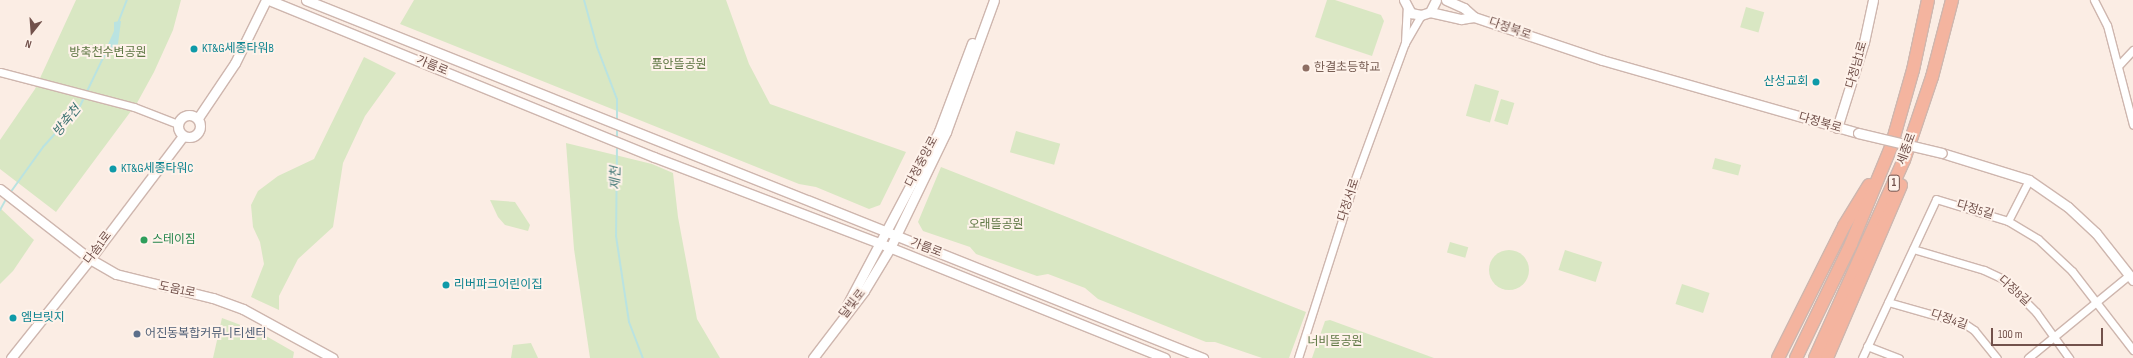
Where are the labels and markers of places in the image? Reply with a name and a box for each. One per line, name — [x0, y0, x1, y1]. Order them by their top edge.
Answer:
place label: KT&G세종타워B — [202, 42, 274, 56]
marker: KT&G세종타워B — [189, 44, 199, 54]
place label: 한결초등학교 — [1314, 61, 1380, 75]
marker: 한결초등학교 — [1301, 63, 1311, 73]
place label: 산성교회 — [1764, 75, 1808, 89]
marker: 산성교회 — [1811, 77, 1821, 87]
place label: KT&G세종타워C — [121, 162, 193, 176]
marker: KT&G세종타워C — [108, 164, 118, 174]
place label: 스테이짐 — [152, 233, 196, 247]
marker: 스테이짐 — [139, 235, 149, 245]
place label: 리버파크어린이집 — [454, 278, 542, 292]
marker: 리버파크어린이집 — [441, 280, 451, 290]
place label: 엠브릿지 — [21, 311, 65, 325]
marker: 엠브릿지 — [8, 313, 18, 323]
place label: 어진동복합커뮤니티센터 — [145, 327, 266, 341]
marker: 어진동복합커뮤니티센터 — [132, 329, 142, 339]

